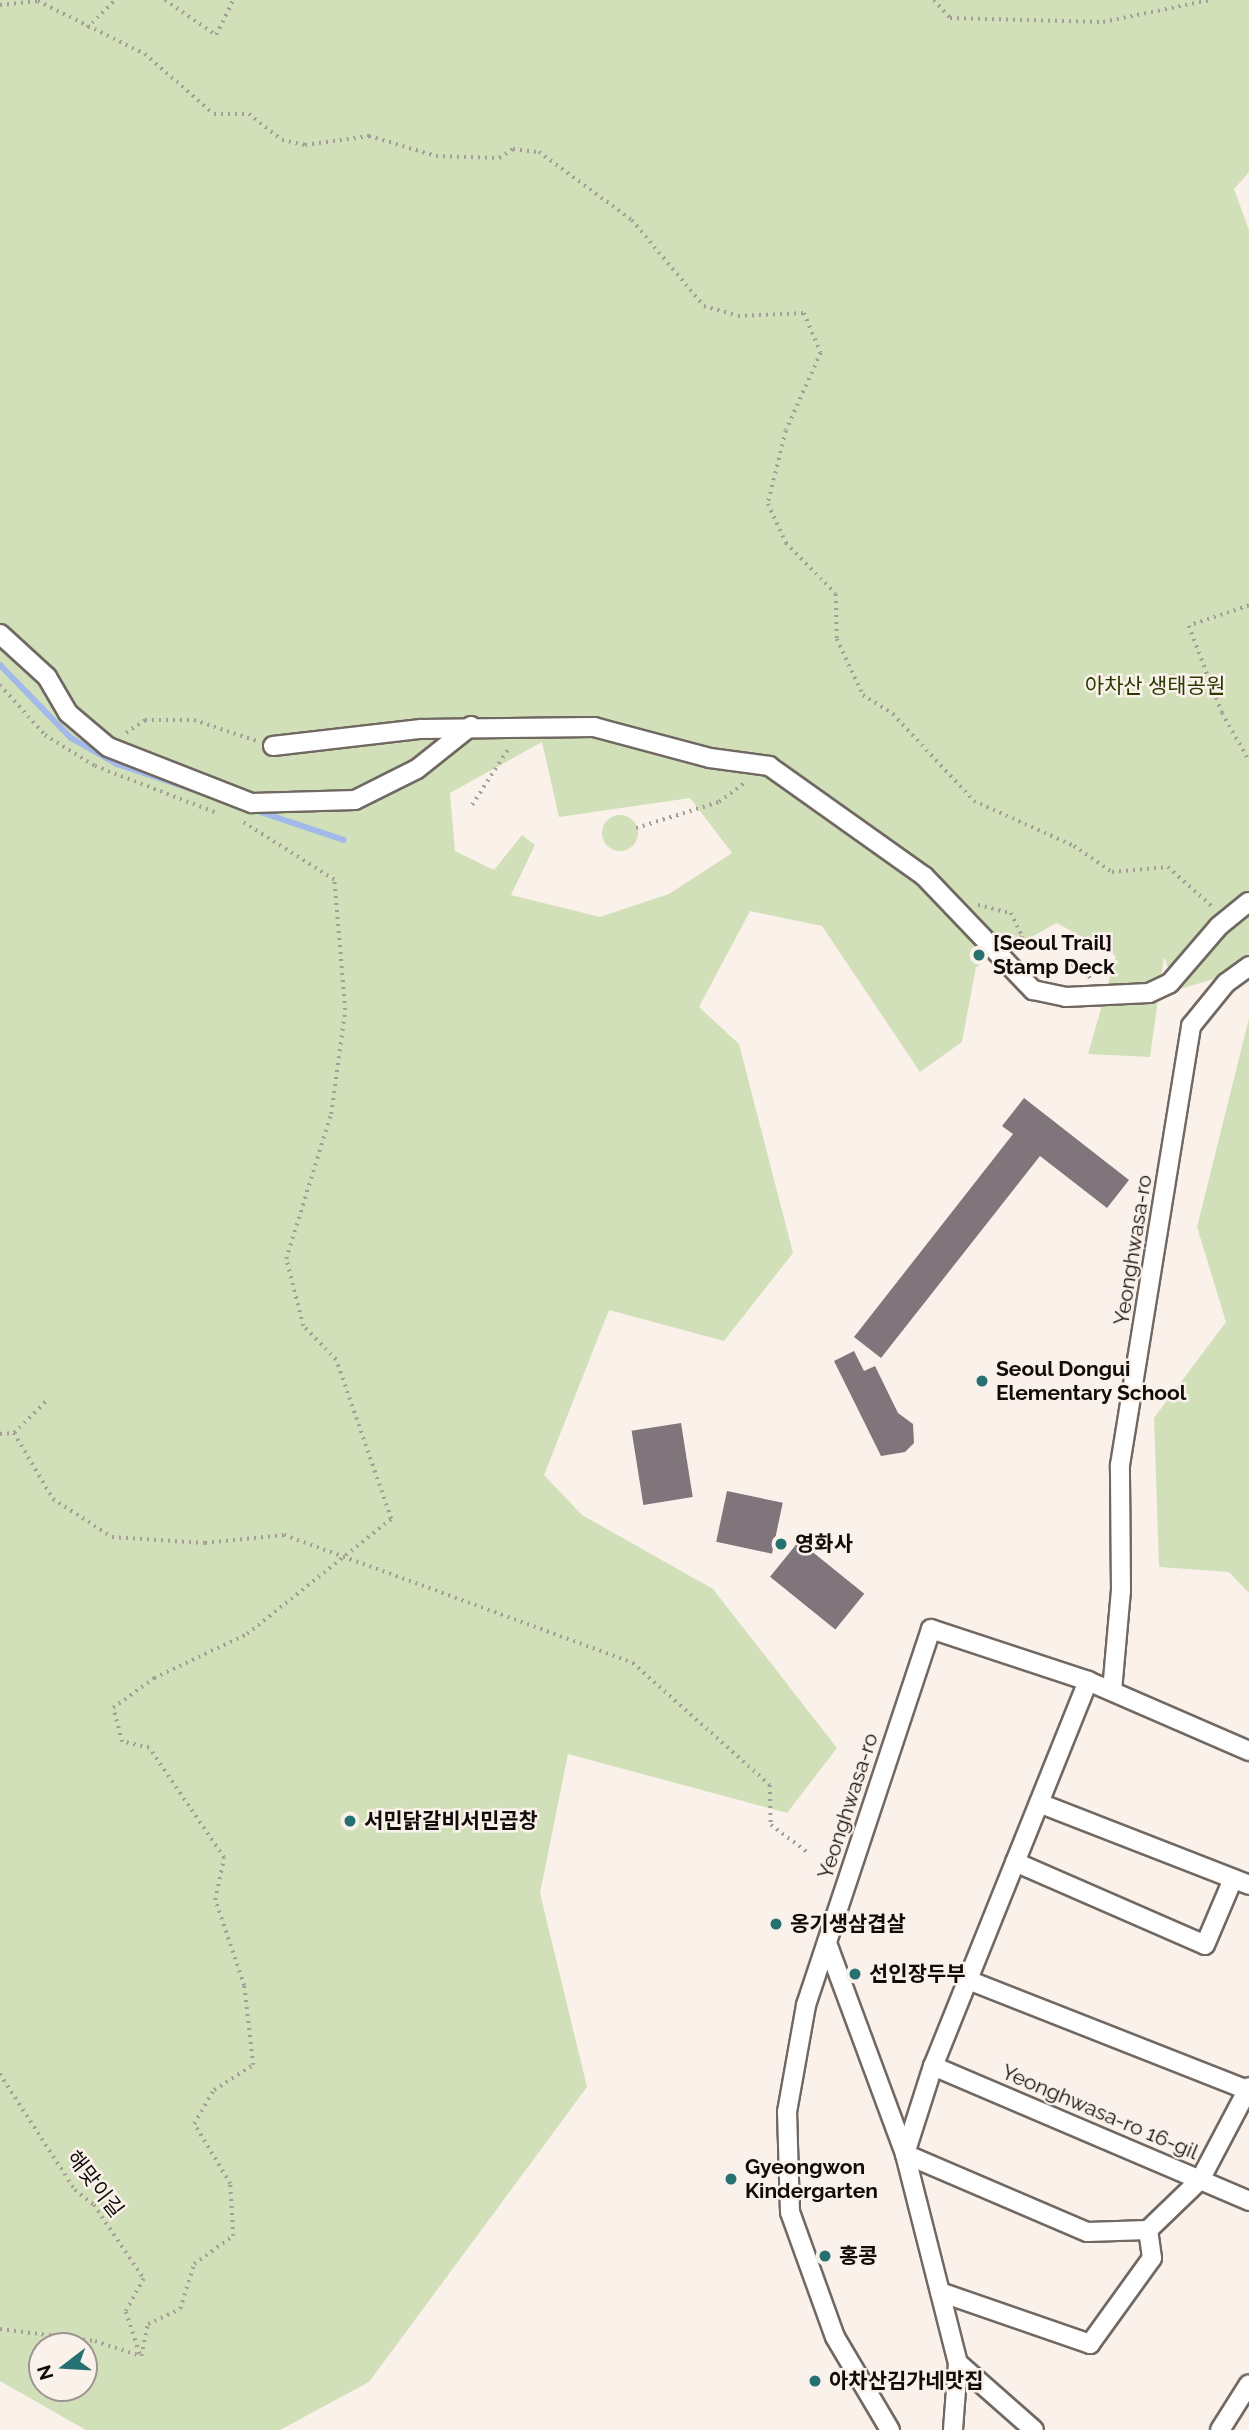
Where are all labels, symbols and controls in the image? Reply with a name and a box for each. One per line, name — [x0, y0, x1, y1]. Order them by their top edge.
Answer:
park label: 아차산 생태공원 — [1085, 673, 1225, 699]
place label: [Seoul Trail] Stamp Deck — [993, 930, 1115, 980]
marker: [Seoul Trail] Stamp Deck — [971, 947, 987, 963]
street label: Yeonghwasa-ro — [1109, 1173, 1157, 1327]
place label: Seoul Dongui Elementary School — [996, 1356, 1187, 1406]
marker: Seoul Dongui Elementary School — [974, 1373, 990, 1389]
place label: 영화사 — [795, 1531, 853, 1557]
marker: 영화사 — [773, 1536, 789, 1552]
street label: Yeonghwasa-ro — [813, 1730, 883, 1882]
place label: 서민닭갈비서민곱창 — [364, 1808, 538, 1834]
marker: 서민닭갈비서민곱창 — [342, 1813, 358, 1829]
place label: 옹기생삼겹살 — [790, 1911, 906, 1937]
marker: 옹기생삼겹살 — [768, 1916, 784, 1932]
place label: 선인장두부 — [869, 1961, 966, 1987]
marker: 선인장두부 — [847, 1966, 863, 1982]
street label: Yeonghwasa-ro 16-gil — [998, 2059, 1202, 2165]
street label: 해맞이길 — [61, 2146, 129, 2222]
place label: Gyeongwon Kindergarten — [745, 2154, 878, 2204]
marker: Gyeongwon Kindergarten — [723, 2171, 739, 2187]
place label: 홍콩 — [839, 2243, 878, 2269]
marker: 홍콩 — [817, 2248, 833, 2264]
north arrow — [28, 2332, 98, 2402]
text: N — [32, 2362, 57, 2383]
place label: 아차산김가네맛집 — [829, 2368, 984, 2394]
marker: 아차산김가네맛집 — [807, 2373, 823, 2389]

